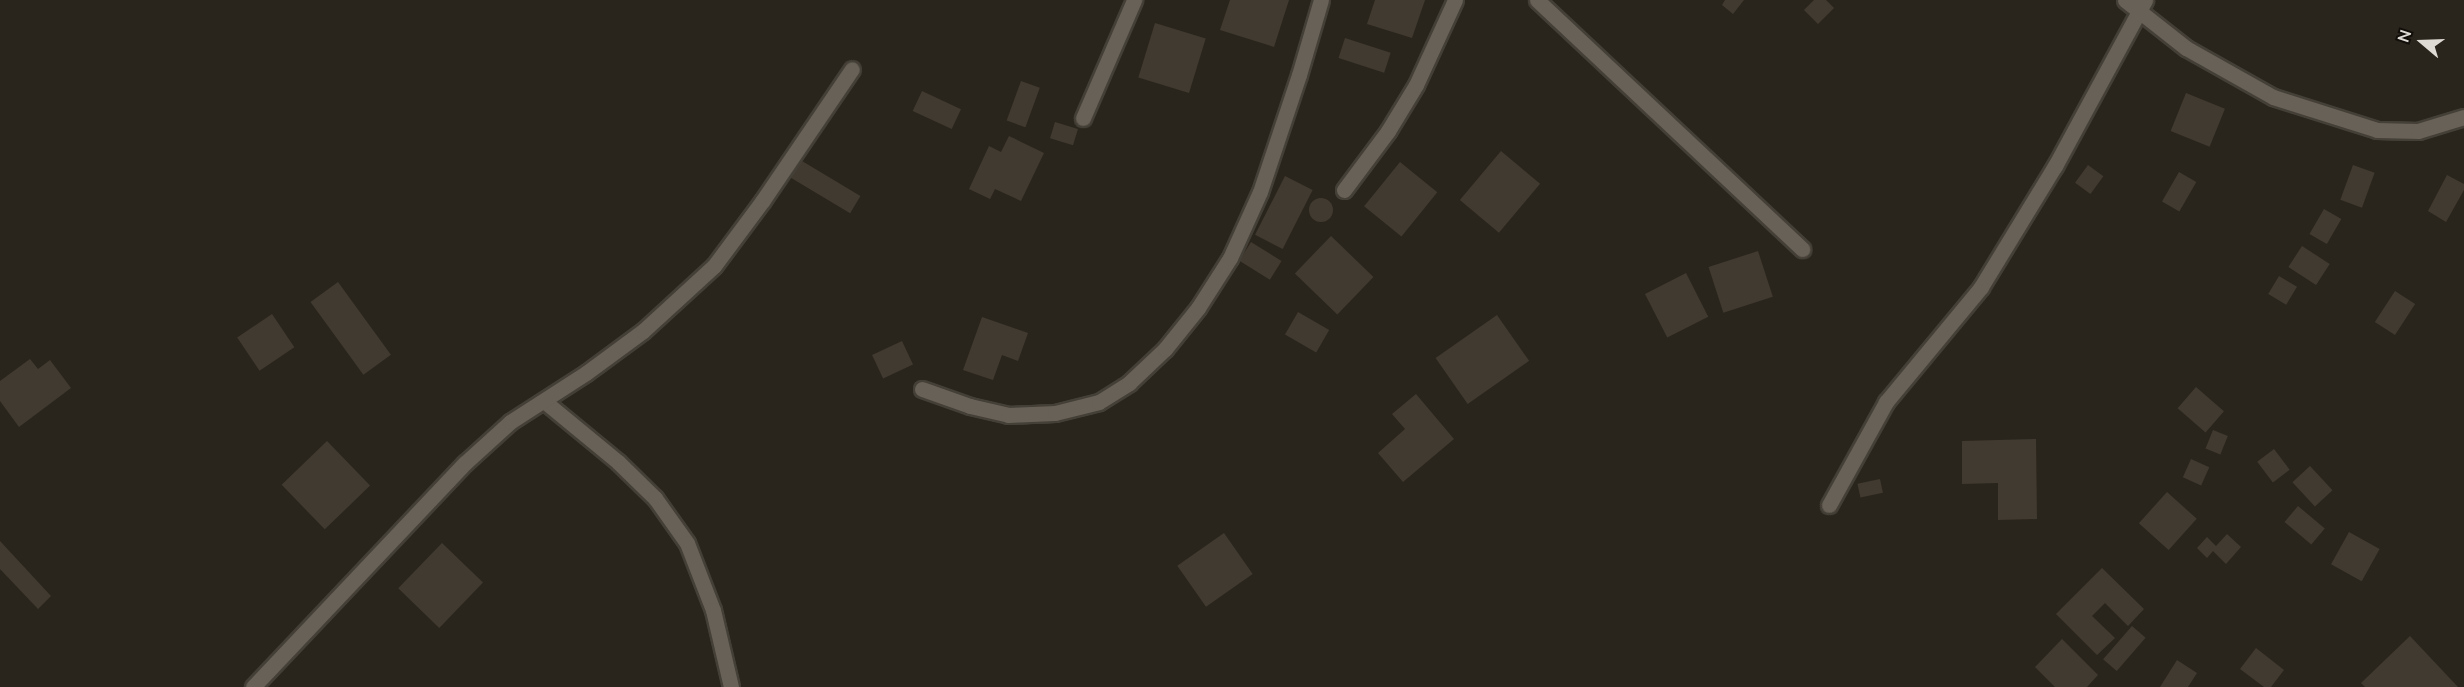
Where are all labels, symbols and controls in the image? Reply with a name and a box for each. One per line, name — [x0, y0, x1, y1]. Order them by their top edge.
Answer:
north arrow — [2392, 12, 2452, 72]
text: N — [2393, 27, 2417, 45]

